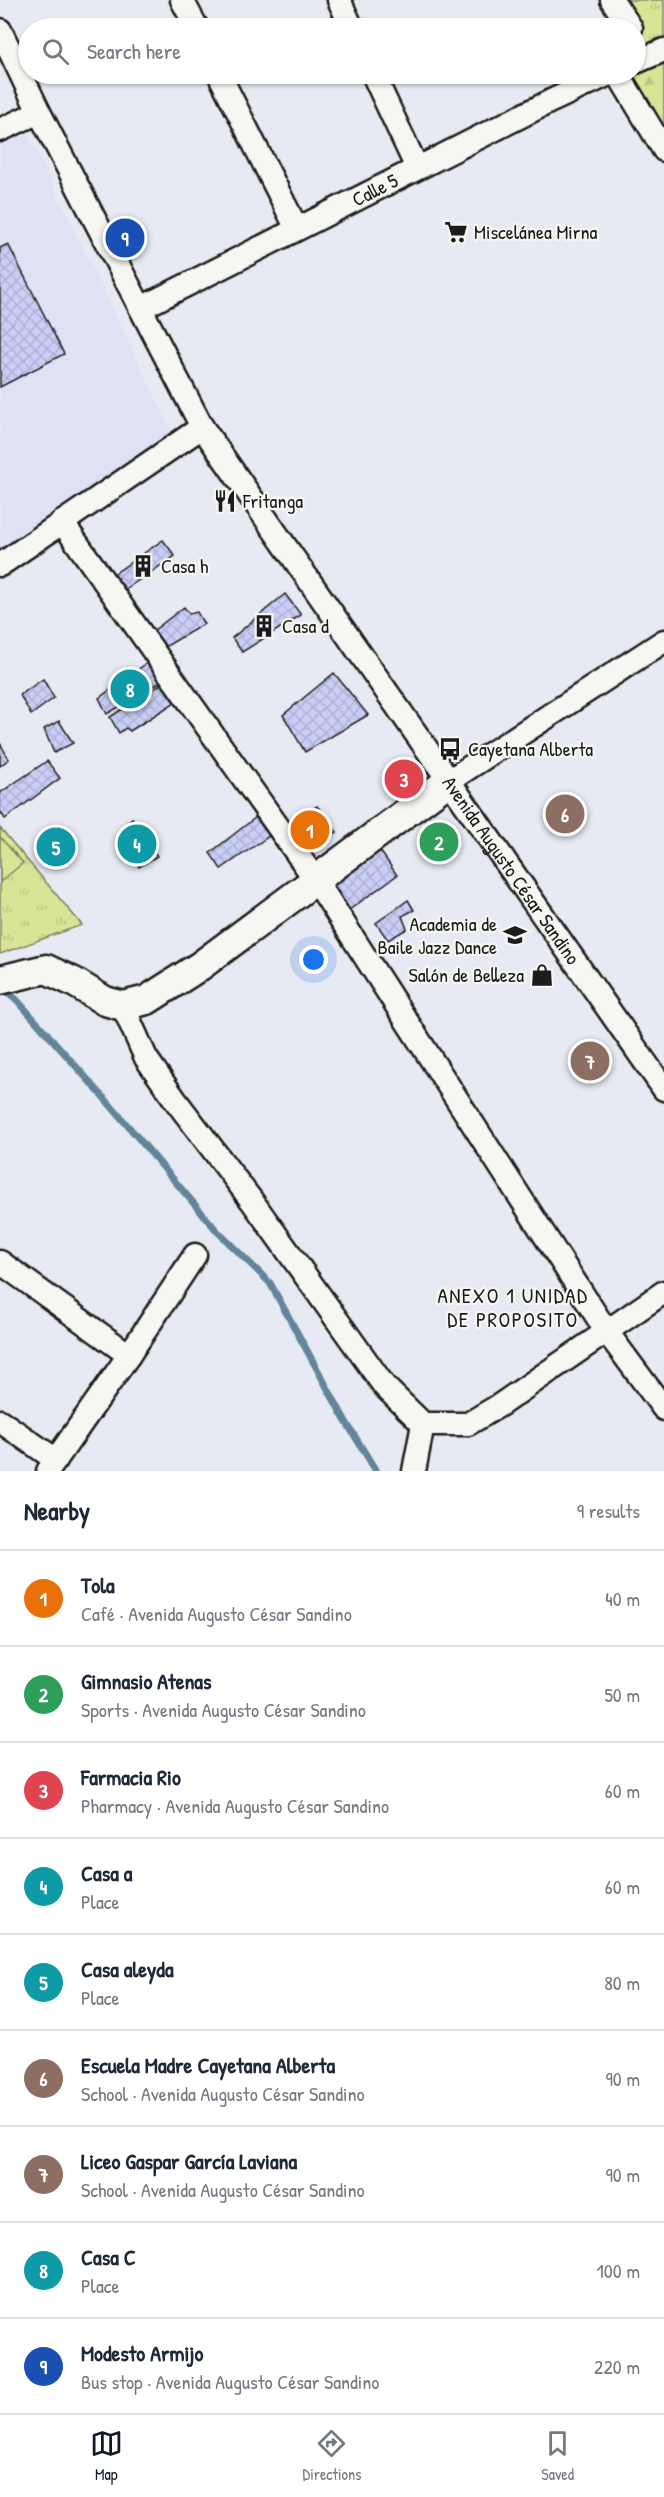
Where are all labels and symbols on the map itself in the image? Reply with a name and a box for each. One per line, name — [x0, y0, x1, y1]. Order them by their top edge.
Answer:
street label: Calle 5 — [347, 166, 403, 212]
pin: 9 — [106, 216, 144, 260]
place label: Miscelánea Mirna — [474, 218, 598, 245]
supermarket icon: Miscelánea Mirna — [443, 219, 469, 245]
place label: Fritanga — [242, 487, 303, 514]
restaurant icon: Fritanga — [212, 488, 238, 514]
place label: Casa h — [161, 552, 208, 579]
building icon: Casa h — [130, 553, 156, 579]
place label: Casa d — [282, 612, 329, 639]
building icon: Casa d — [251, 613, 277, 639]
pin: 8 — [110, 666, 150, 712]
place label: Cayetana Alberta — [468, 735, 593, 762]
bus stop icon: Cayetana Alberta — [437, 736, 463, 762]
pin: 3 — [384, 756, 424, 802]
street label: Avenida Augusto César Sandino — [437, 770, 587, 969]
pin: 6 — [546, 792, 584, 836]
pin: 1 — [290, 808, 330, 852]
pin: 2 — [420, 820, 458, 864]
pin: 4 — [118, 822, 156, 866]
pin: 5 — [36, 824, 76, 870]
place label: Academia de Baile Jazz Dance — [378, 910, 497, 960]
school or university icon: Academia de Baile Jazz Dance — [502, 922, 528, 948]
your location — [299, 945, 328, 974]
place label: Salón de Belleza — [409, 961, 524, 988]
shop icon: Salón de Belleza — [529, 962, 555, 988]
pin: 7 — [570, 1038, 610, 1084]
district label: ANEXO 1 UNIDAD DE PROPOSITO — [437, 1281, 589, 1334]

